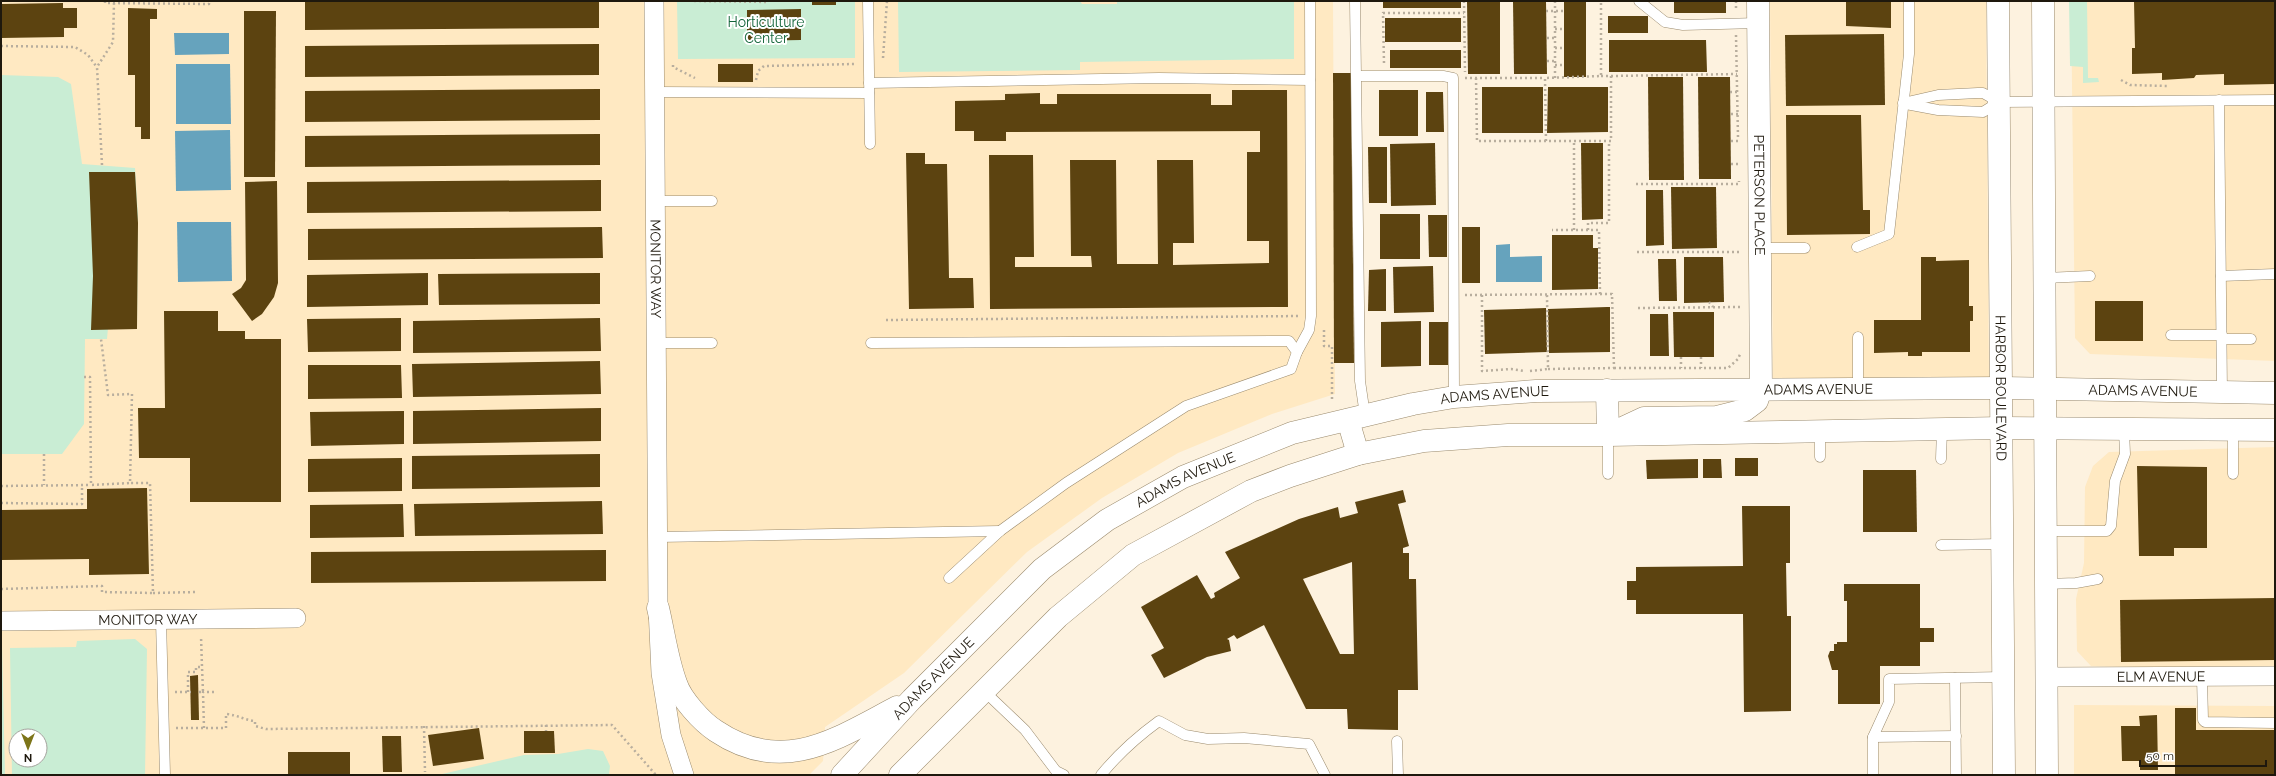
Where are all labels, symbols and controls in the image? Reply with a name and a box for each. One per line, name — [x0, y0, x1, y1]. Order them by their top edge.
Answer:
park label: Horticulture Center — [728, 14, 804, 46]
street label: PETERSON PLACE — [1751, 134, 1768, 256]
street label: MONITOR WAY — [647, 219, 664, 319]
street label: HARBOR BOULEVARD — [1992, 315, 2010, 461]
street label: ADAMS AVENUE — [1764, 381, 1873, 398]
street label: ADAMS AVENUE — [2088, 382, 2198, 400]
street label: ADAMS AVENUE — [1439, 383, 1549, 407]
street label: ADAMS AVENUE — [1133, 449, 1238, 510]
street label: MONITOR WAY — [98, 611, 198, 628]
street label: ADAMS AVENUE — [889, 634, 977, 723]
street label: ELM AVENUE — [2117, 668, 2205, 685]
north arrow — [8, 728, 48, 768]
scale bar — [2140, 742, 2266, 768]
text: 50 m — [2146, 749, 2174, 763]
text: N — [24, 751, 32, 764]

